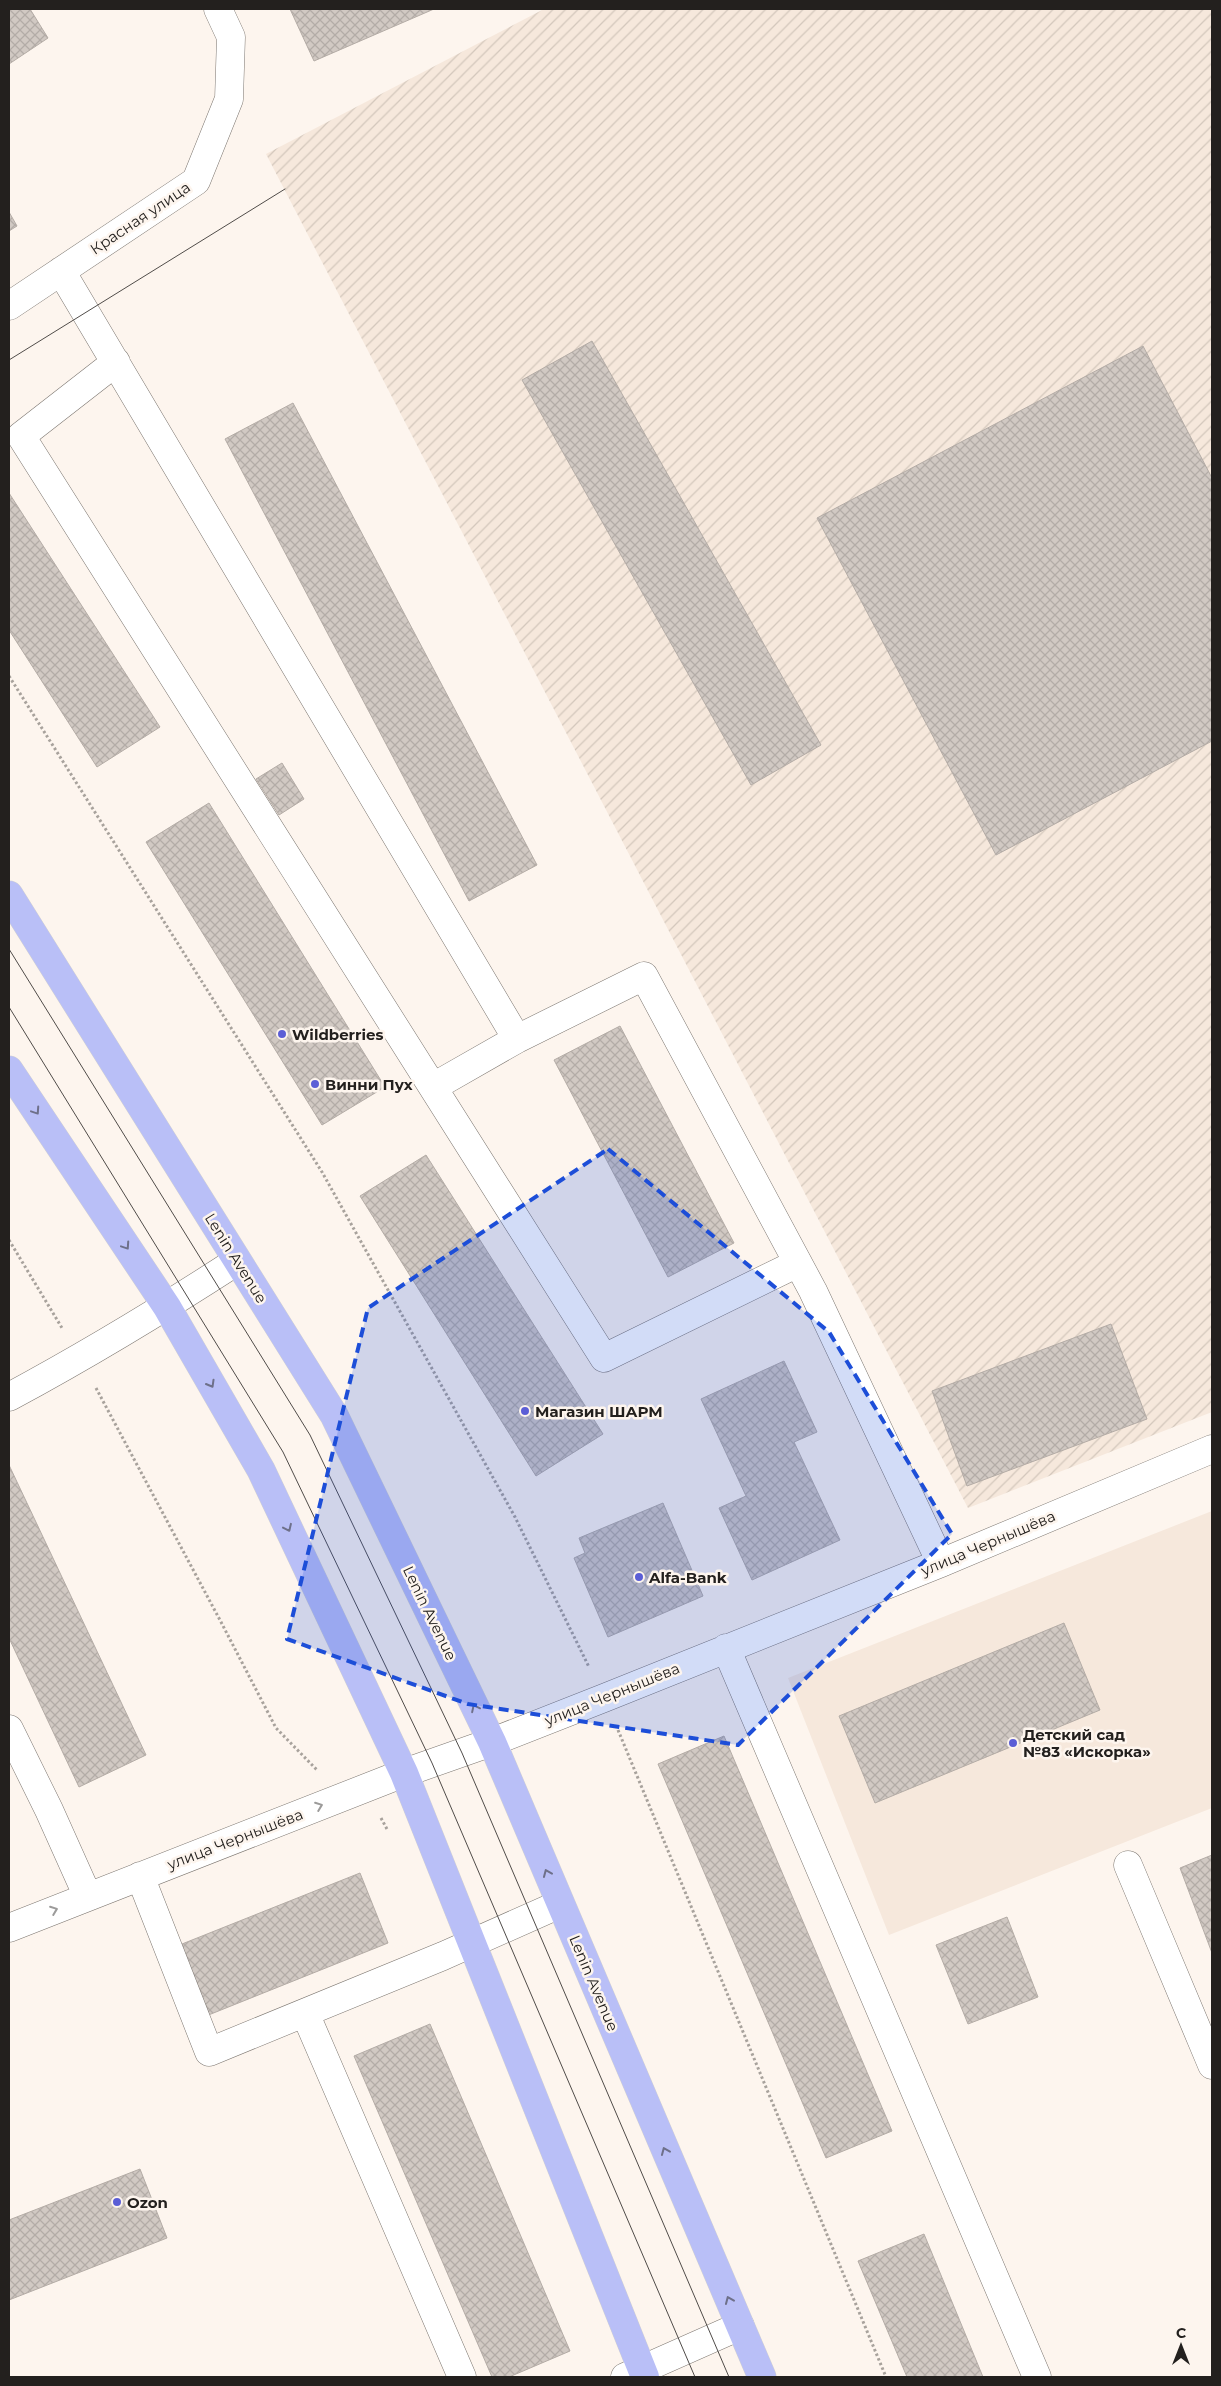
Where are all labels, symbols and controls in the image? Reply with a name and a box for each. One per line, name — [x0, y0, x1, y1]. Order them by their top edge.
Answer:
street label: Красная улица — [86, 178, 194, 258]
place label: Wildberries — [292, 1025, 383, 1044]
marker: Wildberries — [276, 1028, 288, 1040]
place label: Винни Пух — [325, 1075, 413, 1094]
marker: Винни Пух — [309, 1078, 321, 1090]
one-way arrow — [30, 1105, 39, 1115]
street label: Lenin Avenue — [201, 1209, 271, 1307]
one-way arrow — [120, 1240, 129, 1250]
one-way arrow — [205, 1379, 215, 1388]
place label: Магазин ШАРМ — [535, 1402, 663, 1421]
marker: Магазин ШАРМ — [519, 1405, 531, 1417]
street label: улица Чернышёва — [917, 1506, 1058, 1580]
one-way arrow — [282, 1522, 292, 1531]
street label: Lenin Avenue — [399, 1563, 461, 1663]
place label: Alfa-Bank — [648, 1568, 727, 1587]
marker: Alfa-Bank — [633, 1571, 645, 1583]
street label: улица Чернышёва — [541, 1658, 682, 1730]
one-way arrow — [471, 1704, 481, 1713]
place label: Детский сад №83 «Искорка» — [1023, 1725, 1151, 1761]
marker: Детский сад №83 «Искорка» — [1007, 1737, 1019, 1749]
one-way arrow — [315, 1802, 323, 1812]
street label: улица Чернышёва — [163, 1804, 306, 1874]
one-way arrow — [542, 1869, 553, 1878]
one-way arrow — [49, 1906, 58, 1916]
street label: Lenin Avenue — [565, 1932, 623, 2034]
one-way arrow — [661, 2147, 672, 2156]
place label: Ozon — [127, 2193, 168, 2212]
marker: Ozon — [111, 2196, 123, 2208]
one-way arrow — [725, 2296, 736, 2305]
north arrow — [1156, 2321, 1206, 2371]
text: С — [1176, 2324, 1186, 2342]

